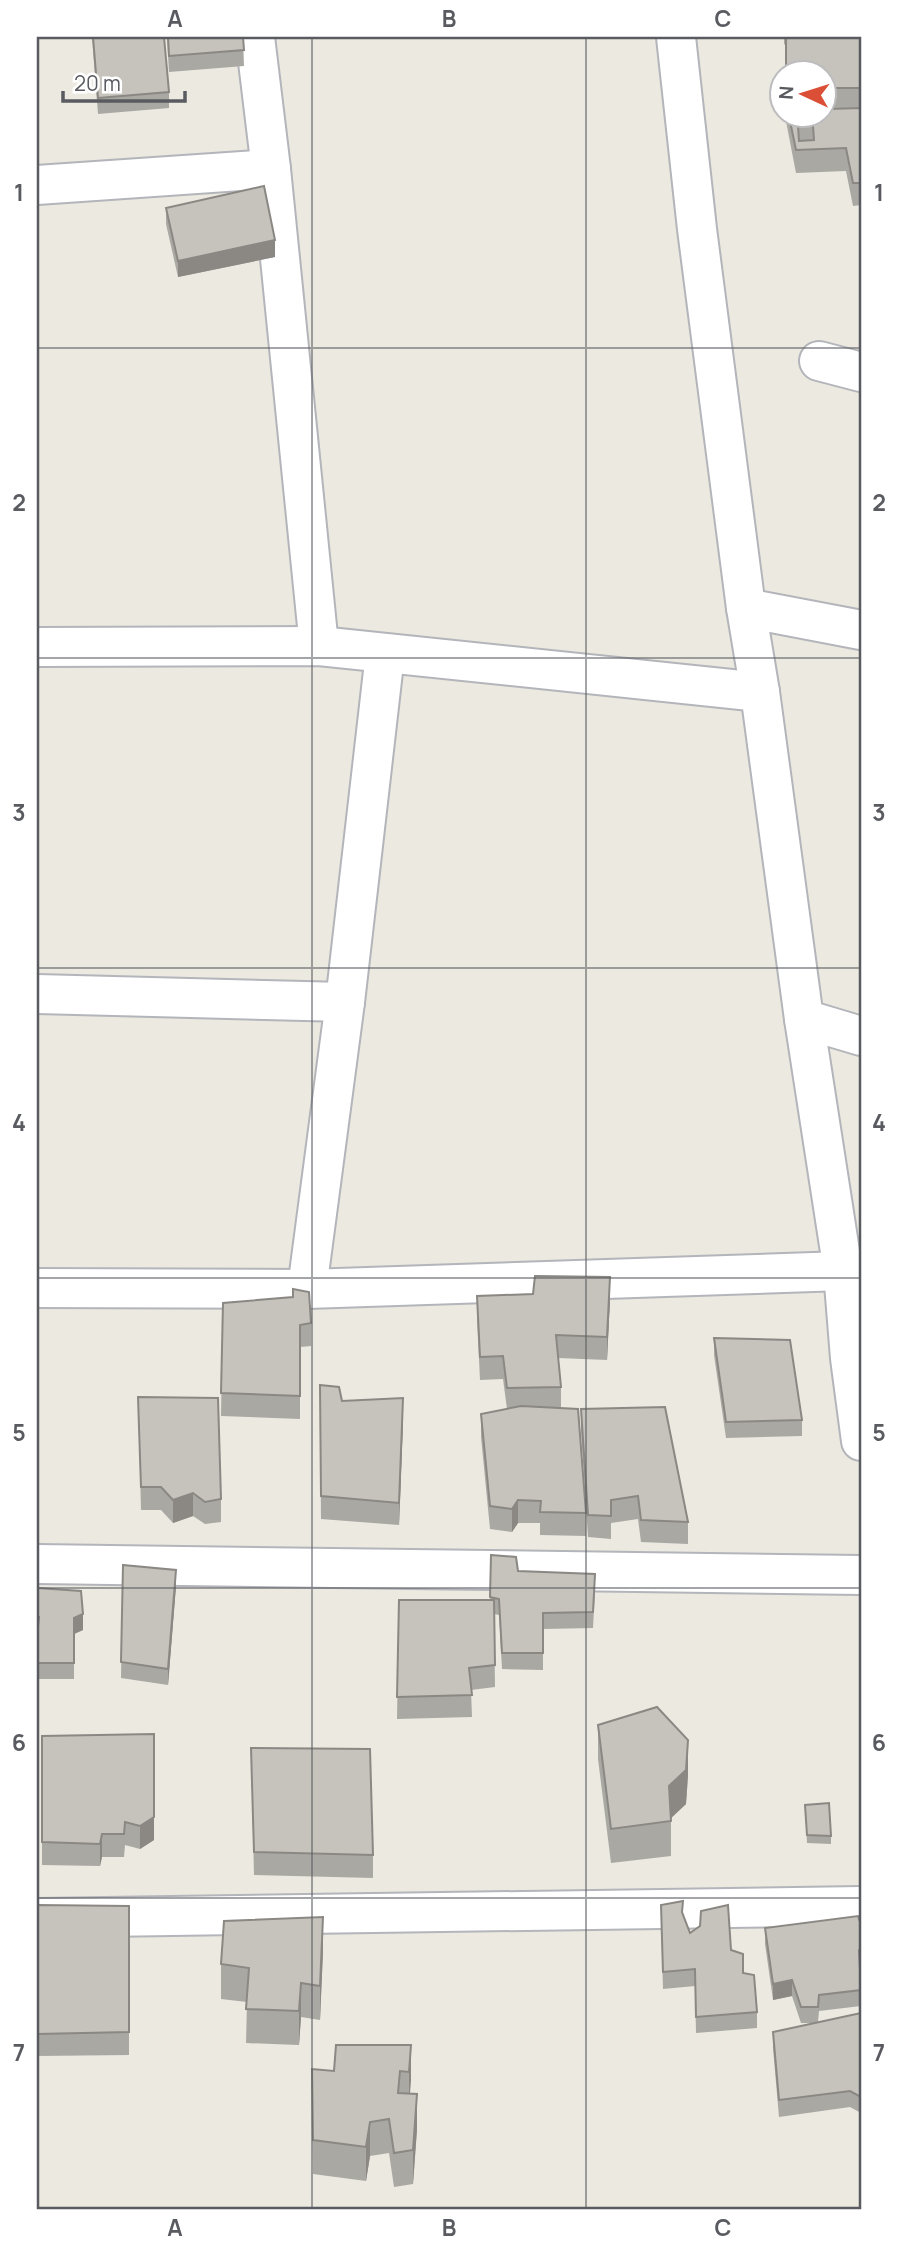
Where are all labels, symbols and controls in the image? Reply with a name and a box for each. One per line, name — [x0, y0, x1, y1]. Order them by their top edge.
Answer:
text: A — [167, 2, 183, 34]
text: B — [442, 2, 456, 34]
text: C — [715, 2, 732, 34]
scale bar — [63, 60, 186, 104]
north arrow — [768, 60, 838, 130]
text: 20 m — [74, 69, 121, 97]
text: N — [773, 85, 799, 101]
text: 1 — [14, 176, 24, 208]
text: 1 — [874, 176, 884, 208]
text: 2 — [12, 486, 26, 518]
text: 2 — [872, 486, 886, 518]
text: 3 — [12, 796, 26, 828]
text: 3 — [872, 796, 886, 828]
text: 4 — [12, 1106, 26, 1138]
text: 4 — [872, 1106, 886, 1138]
text: 5 — [12, 1416, 26, 1448]
text: 5 — [872, 1416, 886, 1448]
text: 6 — [12, 1726, 26, 1758]
text: 6 — [872, 1726, 886, 1758]
text: 7 — [13, 2036, 25, 2068]
text: 7 — [873, 2036, 885, 2068]
text: A — [167, 2211, 183, 2243]
text: B — [442, 2211, 456, 2243]
text: C — [715, 2211, 732, 2243]

